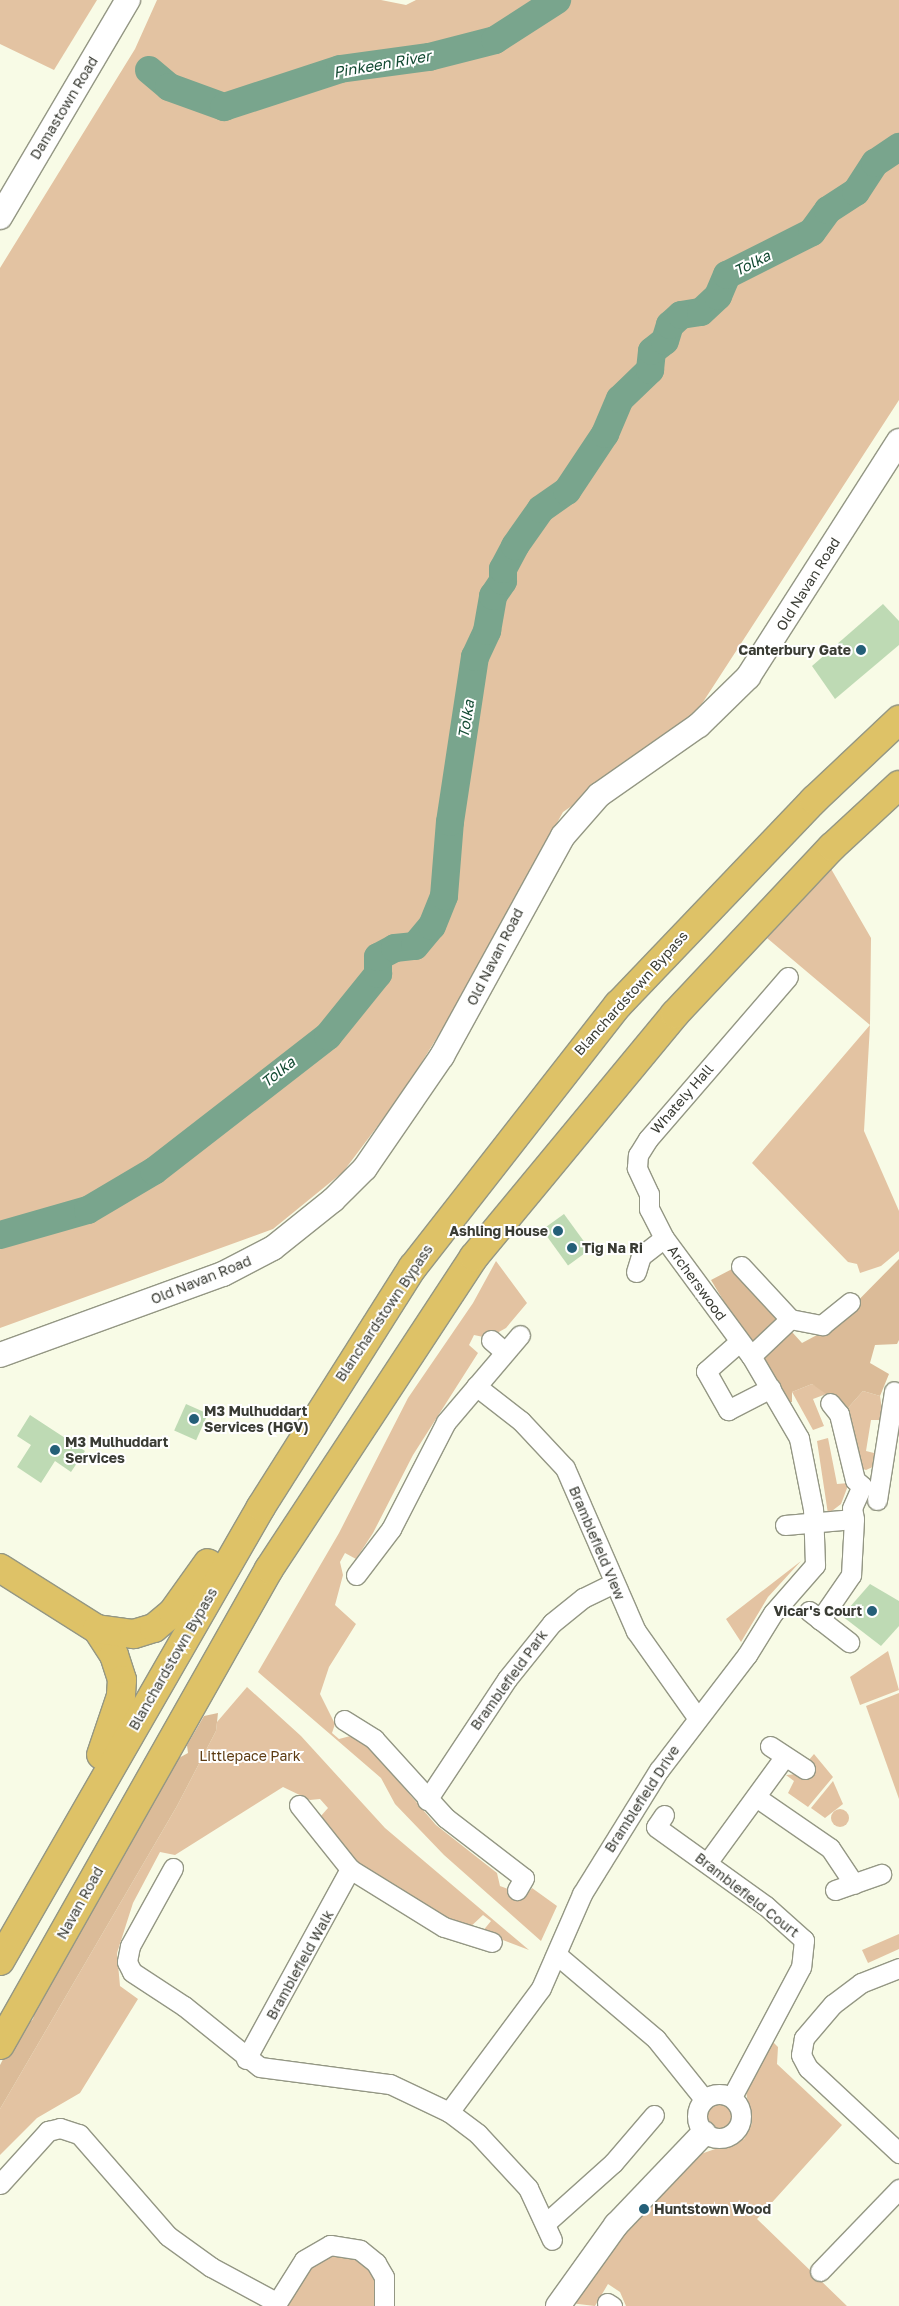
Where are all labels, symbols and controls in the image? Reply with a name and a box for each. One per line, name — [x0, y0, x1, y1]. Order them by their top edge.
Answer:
water label: Pinkeen River — [332, 47, 432, 81]
street label: Damastown Road — [27, 54, 101, 162]
water label: Tolka — [731, 246, 773, 280]
street label: Old Navan Road — [773, 534, 843, 634]
place label: Canterbury Gate — [738, 642, 851, 658]
marker: Canterbury Gate — [855, 644, 867, 656]
water label: Tolka — [454, 699, 478, 739]
street label: Old Navan Road — [463, 906, 527, 1008]
street label: Blanchardstown Bypass — [571, 927, 691, 1059]
water label: Tolka — [257, 1053, 299, 1091]
street label: Whately Hall — [647, 1061, 717, 1137]
place label: Ashling House — [449, 1223, 548, 1239]
marker: Ashling House — [552, 1225, 564, 1237]
place label: Tig Na Ri — [582, 1240, 643, 1256]
street label: Blanchardstown Bypass — [332, 1241, 436, 1385]
marker: Tig Na Ri — [566, 1242, 578, 1254]
street label: Archerswood — [664, 1242, 730, 1324]
street label: Old Navan Road — [148, 1252, 254, 1308]
place label: M3 Mulhuddart Services (HGV) — [204, 1403, 309, 1435]
marker: M3 Mulhuddart Services (HGV) — [188, 1413, 200, 1425]
place label: M3 Mulhuddart Services — [65, 1434, 168, 1466]
marker: M3 Mulhuddart Services — [49, 1444, 61, 1456]
street label: Bramblefield View — [565, 1484, 629, 1602]
street label: Blanchardstown Bypass — [125, 1585, 221, 1733]
place label: Vicar's Court — [773, 1603, 862, 1619]
marker: Vicar's Court — [866, 1605, 878, 1617]
street label: Bramblefield Park — [467, 1627, 551, 1733]
street label: Bramblefield Drive — [601, 1742, 683, 1856]
park label: Littlepace Park — [199, 1748, 301, 1764]
street label: Bramblefield Court — [692, 1849, 802, 1941]
street label: Navan Road — [53, 1864, 107, 1942]
street label: Bramblefield Walk — [263, 1907, 337, 2023]
place label: Huntstown Wood — [654, 2201, 771, 2217]
marker: Huntstown Wood — [638, 2203, 650, 2215]

